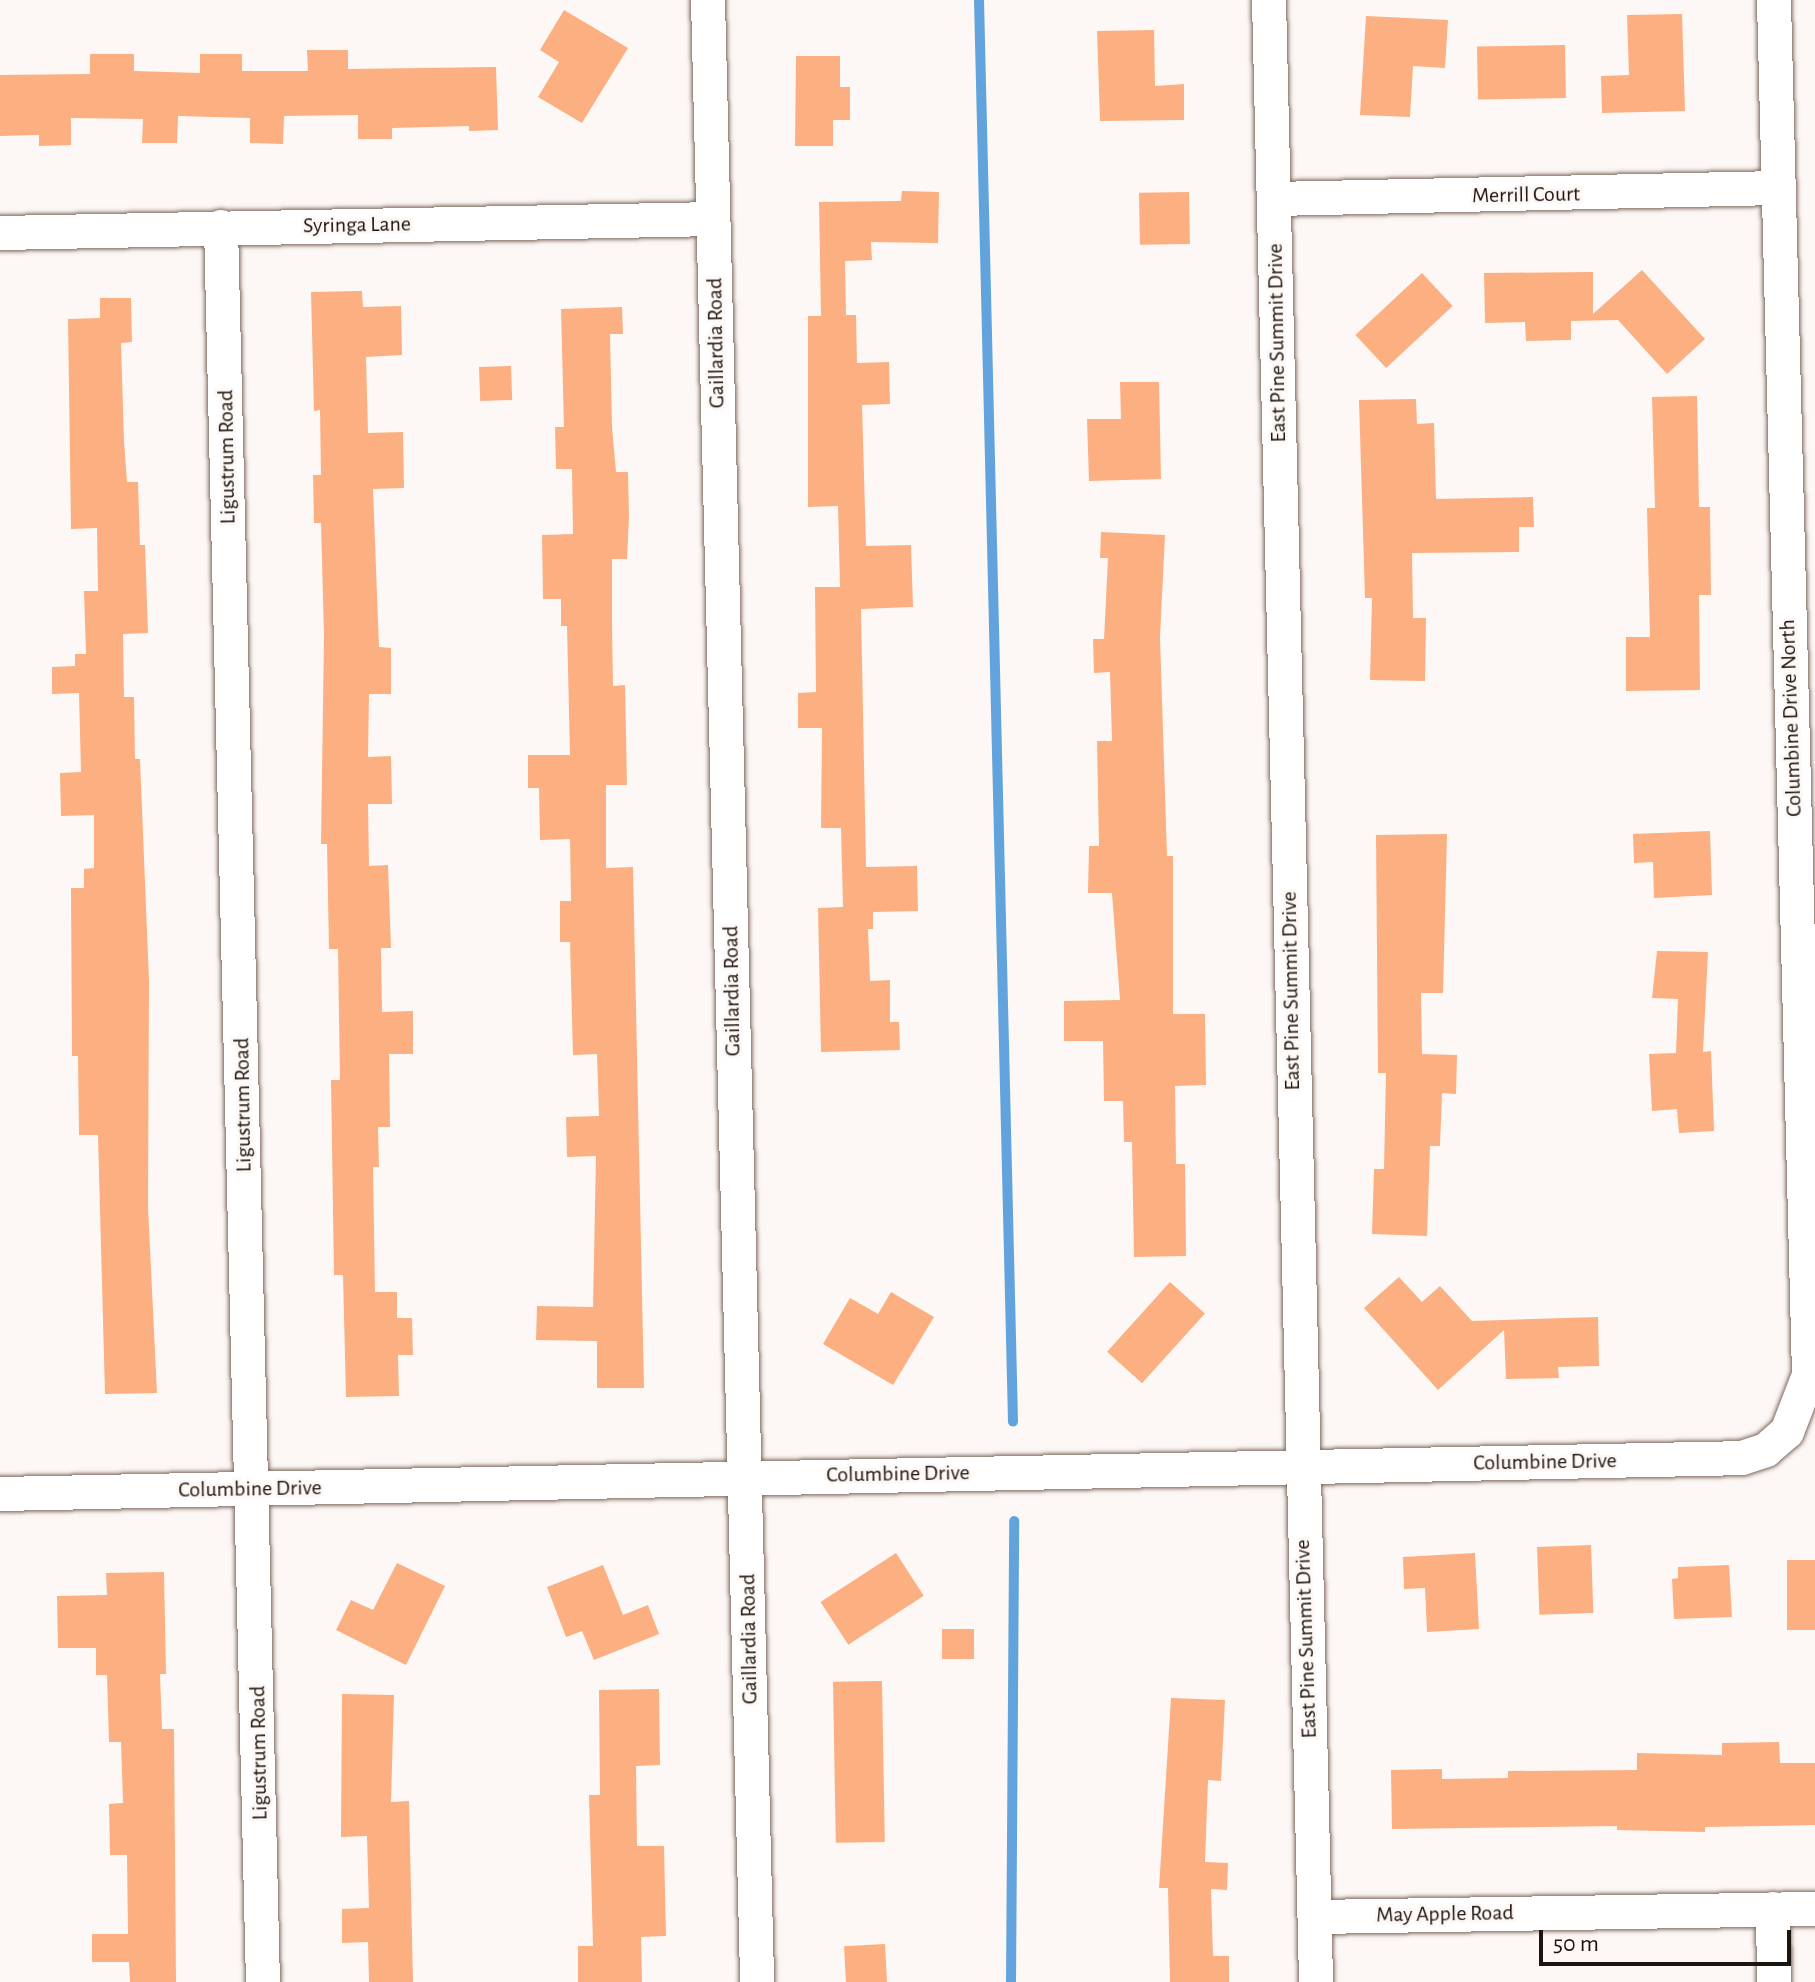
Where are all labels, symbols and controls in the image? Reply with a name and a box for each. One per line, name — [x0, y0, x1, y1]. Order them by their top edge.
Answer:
street label: Merrill Court — [1472, 181, 1580, 209]
street label: Syringa Lane — [303, 211, 411, 239]
street label: East Pine Summit Drive — [1262, 243, 1292, 443]
street label: Gaillardia Road — [702, 277, 730, 409]
street label: Ligustrum Road — [213, 389, 241, 525]
street label: Columbine Drive North — [1774, 619, 1808, 817]
street label: East Pine Summit Drive — [1276, 891, 1306, 1091]
street label: Gaillardia Road — [718, 925, 746, 1057]
street label: Ligustrum Road — [229, 1037, 257, 1173]
street label: Columbine Drive — [1473, 1448, 1617, 1476]
street label: Columbine Drive — [826, 1460, 970, 1488]
street label: Columbine Drive — [178, 1475, 322, 1503]
street label: East Pine Summit Drive — [1289, 1539, 1323, 1739]
street label: Gaillardia Road — [735, 1573, 763, 1705]
street label: Ligustrum Road — [245, 1685, 273, 1821]
street label: May Apple Road — [1376, 1900, 1514, 1928]
scale bar — [1543, 1914, 1795, 1964]
text: 50 m — [1553, 1932, 1599, 1956]

